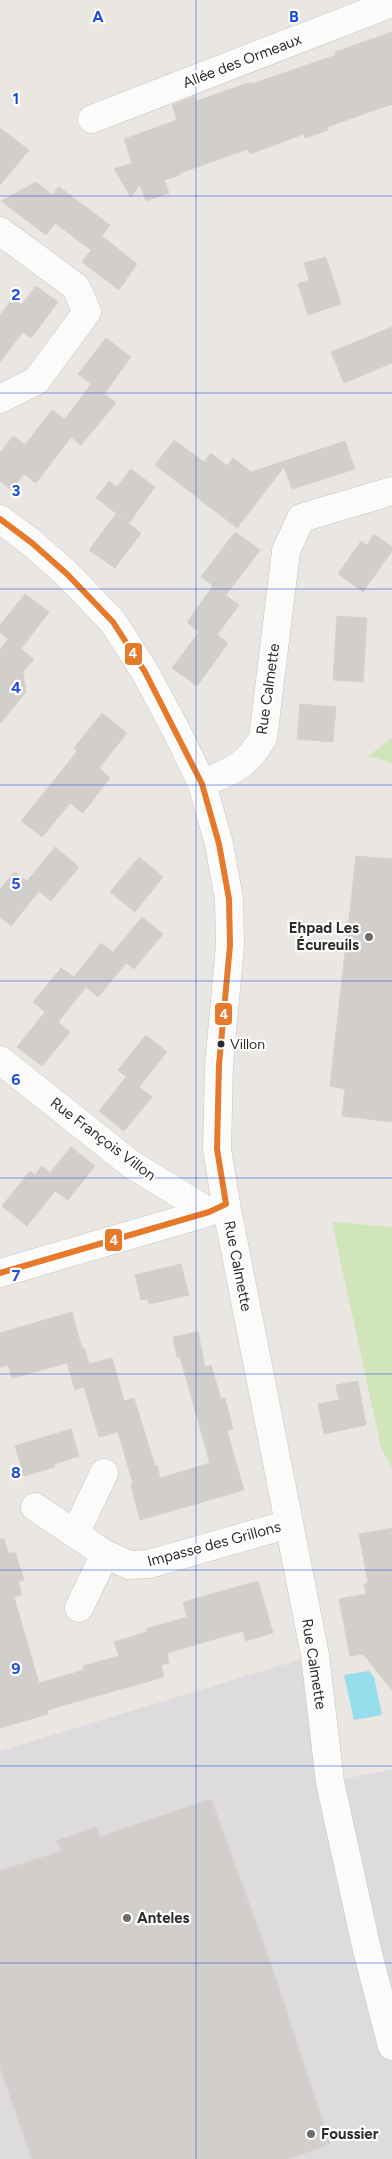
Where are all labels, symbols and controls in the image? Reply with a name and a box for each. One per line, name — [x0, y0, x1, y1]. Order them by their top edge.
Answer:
text: A — [92, 7, 104, 26]
text: B — [289, 7, 299, 26]
street label: Allée des Ormeaux — [180, 30, 304, 92]
text: 1 — [13, 89, 19, 108]
text: 2 — [11, 285, 21, 304]
text: 3 — [12, 481, 21, 500]
line badge: 4 — [124, 642, 143, 666]
street label: Rue Calmette — [253, 642, 283, 736]
text: 4 — [129, 645, 138, 662]
text: 4 — [11, 678, 21, 697]
text: 5 — [11, 874, 21, 893]
place label: Ehpad Les Écureuils — [289, 919, 359, 954]
marker: Ehpad Les Écureuils — [363, 931, 375, 943]
line badge: 4 — [214, 1002, 233, 1026]
text: 4 — [220, 1006, 229, 1023]
place label: Villon — [230, 1036, 265, 1053]
marker: Villon — [216, 1039, 226, 1049]
text: 6 — [11, 1070, 21, 1089]
street label: Rue François Villon — [47, 1094, 159, 1184]
street label: Rue Calmette — [220, 1219, 256, 1313]
line badge: 4 — [104, 1228, 123, 1252]
text: 4 — [110, 1232, 119, 1249]
text: 7 — [12, 1266, 21, 1285]
text: 8 — [11, 1463, 21, 1482]
street label: Impasse des Grillons — [145, 1518, 283, 1570]
street label: Rue Calmette — [298, 1617, 330, 1711]
text: 9 — [11, 1659, 21, 1678]
place label: Anteles — [137, 1909, 189, 1927]
marker: Anteles — [121, 1912, 133, 1924]
place label: Foussier — [321, 2125, 379, 2143]
marker: Foussier — [305, 2128, 317, 2140]

